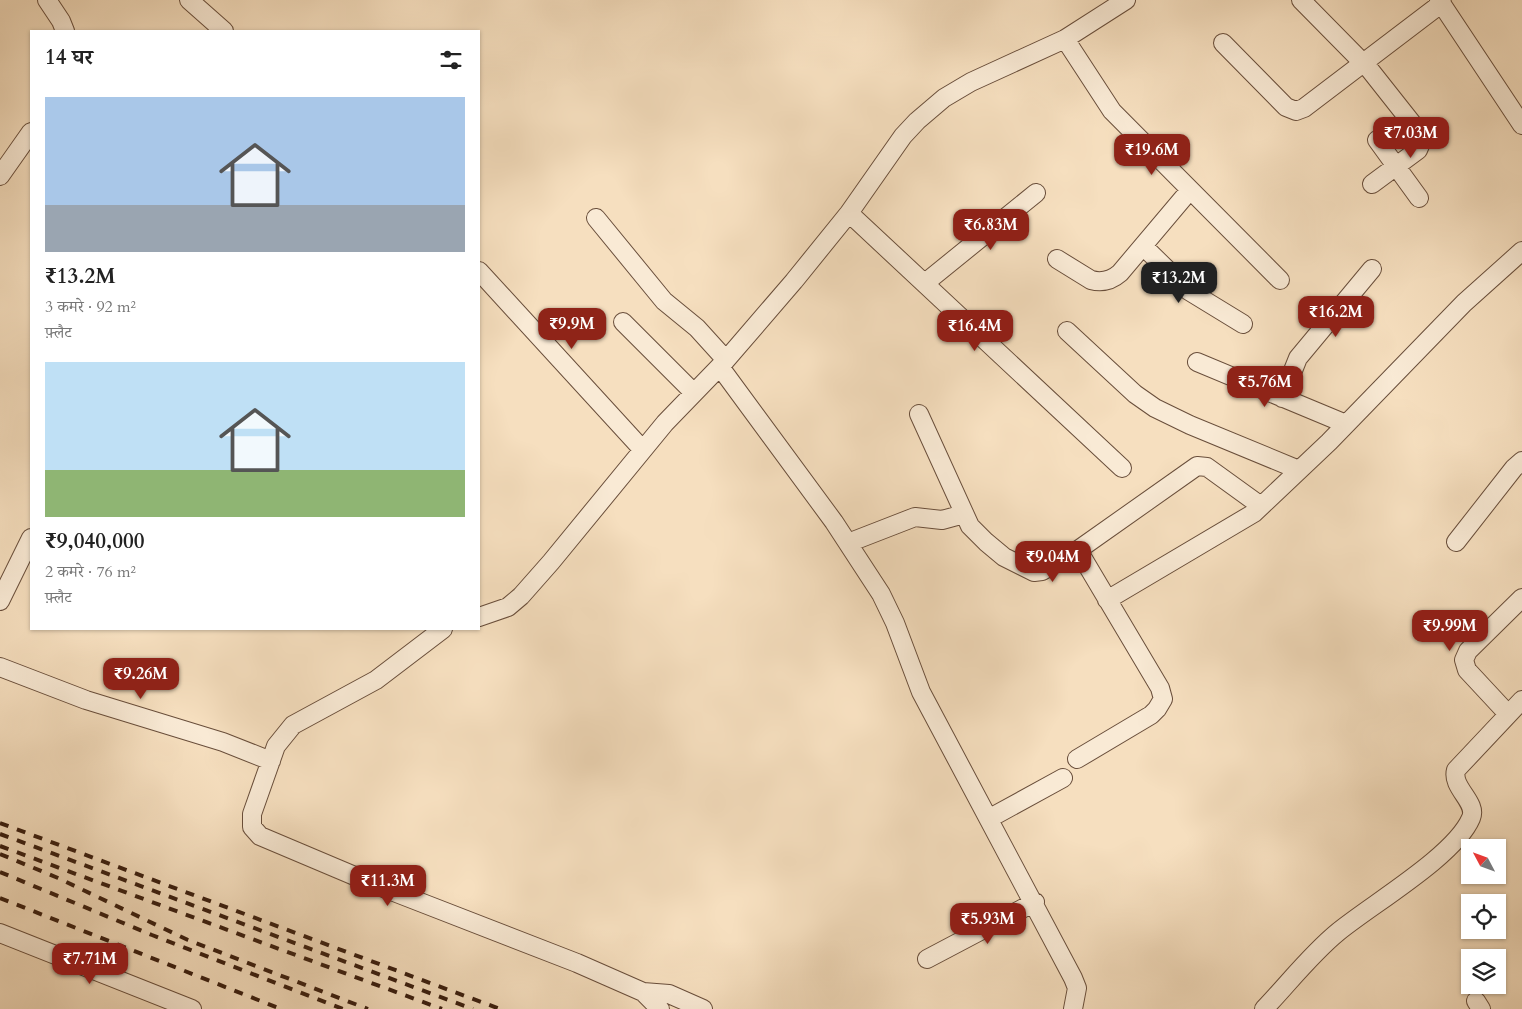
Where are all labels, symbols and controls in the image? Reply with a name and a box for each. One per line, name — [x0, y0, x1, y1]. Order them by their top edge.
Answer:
text: 14 घर — [45, 43, 93, 72]
icon: filters — [437, 46, 465, 74]
pin: ₹7.03M — [1370, 116, 1452, 159]
text: ₹7.03M — [1384, 122, 1438, 144]
icon: home — [210, 130, 300, 220]
pin: ₹19.6M — [1111, 134, 1193, 176]
text: ₹19.6M — [1125, 139, 1179, 161]
pin: ₹6.83M — [950, 208, 1032, 251]
text: ₹6.83M — [964, 214, 1018, 236]
text: ₹13.2M — [45, 262, 116, 291]
pin: ₹13.2M — [1138, 262, 1220, 304]
text: ₹13.2M — [1152, 267, 1206, 289]
text: 3 कमरे · 92 m² — [45, 296, 136, 318]
pin: ₹16.2M — [1295, 296, 1377, 338]
text: ₹16.2M — [1309, 301, 1363, 323]
pin: ₹9.9M — [537, 308, 607, 350]
pin: ₹16.4M — [934, 310, 1016, 352]
text: ₹9.9M — [549, 313, 595, 335]
text: ₹16.4M — [948, 315, 1002, 337]
text: फ़्लैट — [45, 322, 72, 344]
pin: ₹5.76M — [1224, 366, 1306, 408]
text: ₹5.76M — [1238, 371, 1292, 393]
icon: home — [210, 395, 300, 485]
text: ₹9,040,000 — [45, 527, 144, 556]
pin: ₹9.04M — [1012, 540, 1094, 583]
text: ₹9.04M — [1026, 546, 1080, 568]
text: 2 कमरे · 76 m² — [45, 561, 136, 583]
text: फ़्लैट — [45, 587, 72, 609]
pin: ₹9.99M — [1409, 610, 1491, 652]
text: ₹9.99M — [1423, 615, 1477, 637]
pin: ₹9.26M — [100, 658, 182, 700]
text: ₹9.26M — [114, 663, 168, 685]
north arrow — [1461, 839, 1506, 884]
map controls — [1461, 839, 1506, 994]
pin: ₹11.3M — [347, 864, 429, 907]
text: ₹11.3M — [361, 870, 415, 892]
button: locate — [1461, 894, 1506, 939]
pin: ₹5.93M — [947, 902, 1029, 945]
text: ₹5.93M — [961, 908, 1015, 930]
pin: ₹7.71M — [49, 942, 131, 985]
text: ₹7.71M — [63, 948, 117, 970]
button: layers — [1461, 949, 1506, 994]

